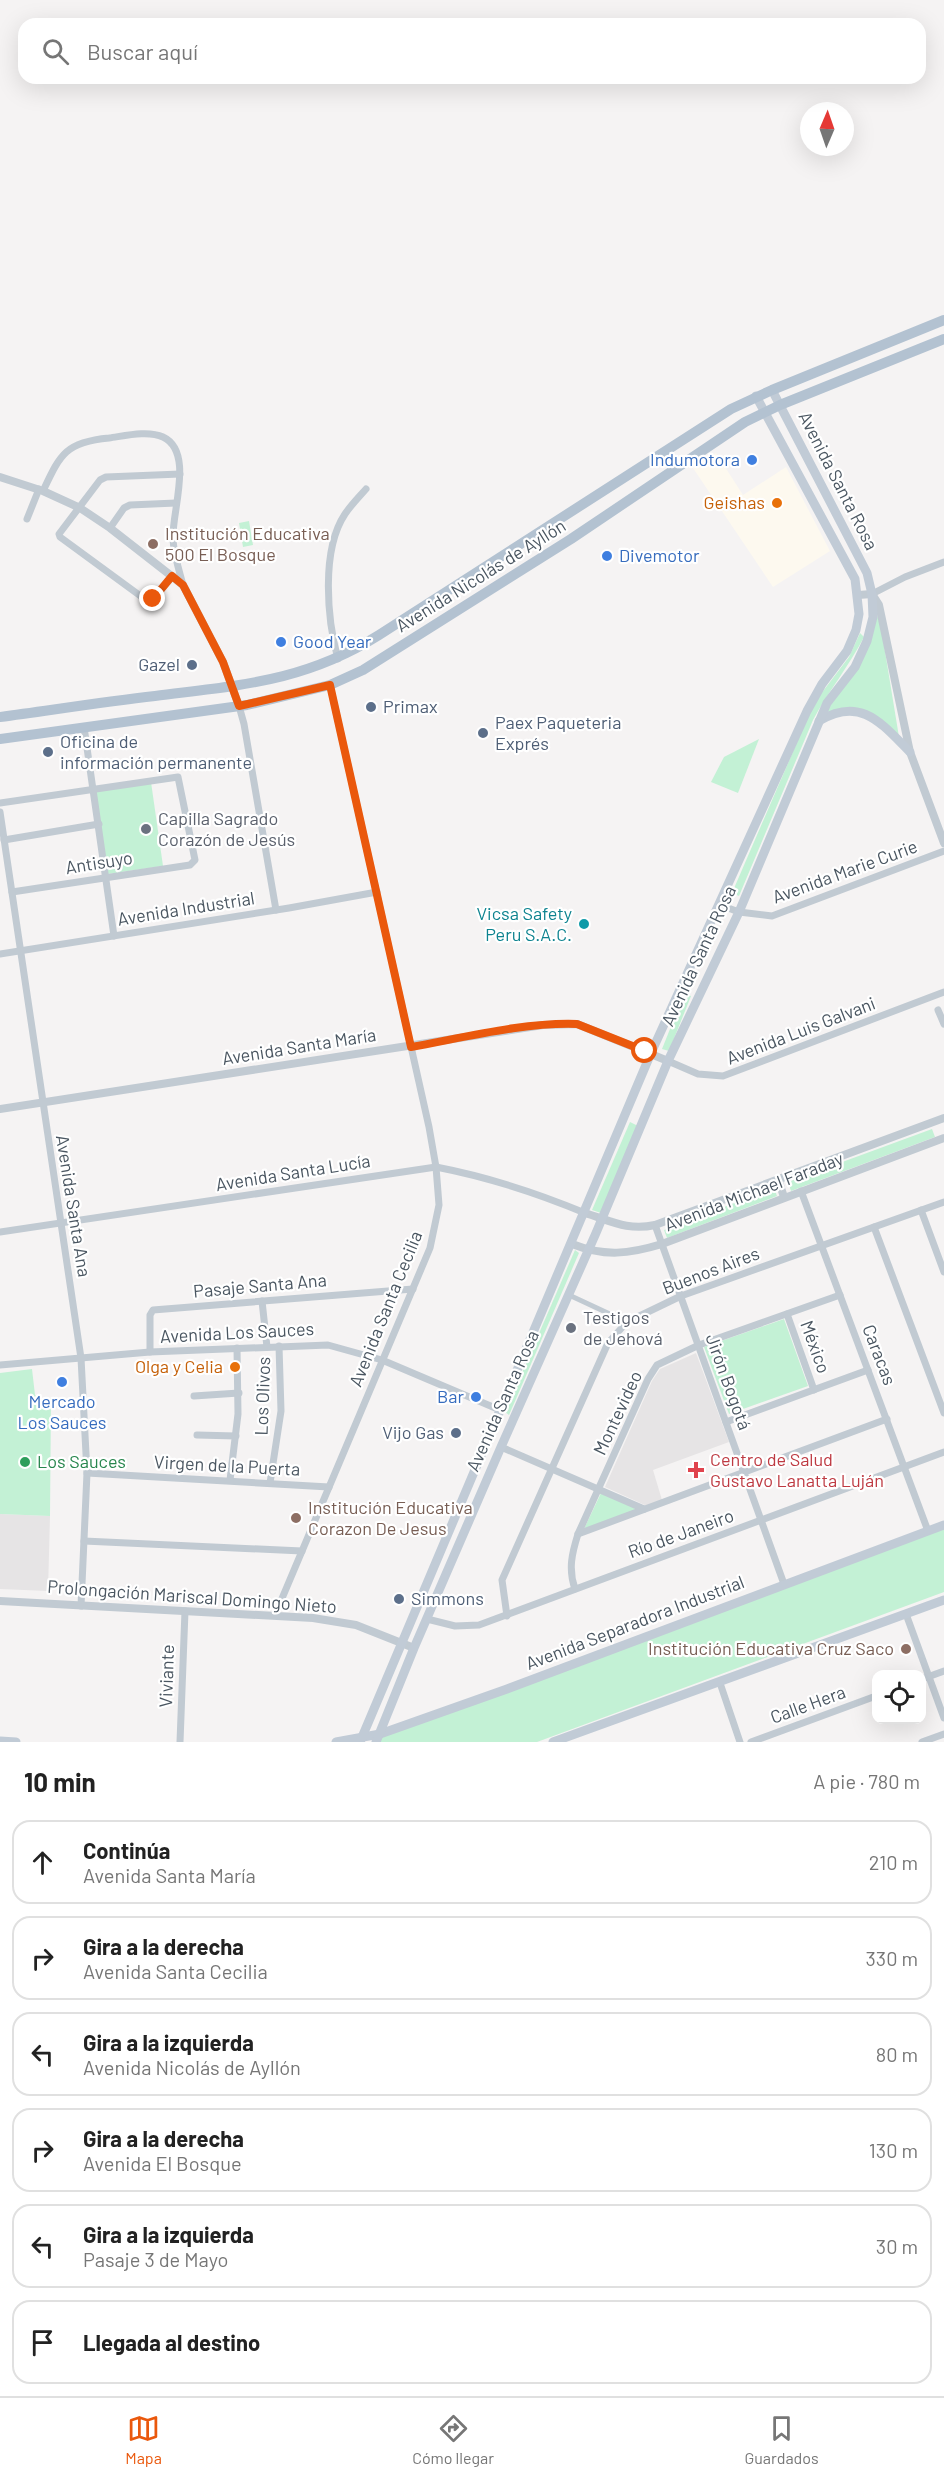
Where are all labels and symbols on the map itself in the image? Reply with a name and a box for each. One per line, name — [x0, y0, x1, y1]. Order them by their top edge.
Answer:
north arrow — [800, 102, 854, 156]
street label: Avenida Santa Rosa — [794, 408, 883, 553]
place label: Indumotora — [650, 448, 740, 470]
marker: Indumotora — [745, 453, 759, 467]
place label: Geishas — [704, 491, 765, 513]
marker: Geishas — [770, 496, 784, 510]
street label: Avenida Nicolás de Ayllón — [392, 514, 569, 636]
place label: Institución Educativa 500 El Bosque — [165, 522, 330, 565]
marker: Institución Educativa 500 El Bosque — [146, 537, 160, 551]
place label: Divemotor — [619, 544, 700, 566]
marker: Divemotor — [600, 549, 614, 563]
route end — [139, 585, 165, 611]
place label: Good Year — [293, 630, 372, 652]
marker: Good Year — [274, 635, 288, 649]
place label: Gazel — [138, 653, 180, 675]
marker: Gazel — [185, 658, 199, 672]
place label: Primax — [383, 695, 438, 717]
marker: Primax — [364, 700, 378, 714]
place label: Paex Paqueteria Exprés — [495, 711, 621, 754]
marker: Paex Paqueteria Exprés — [476, 726, 490, 740]
place label: Oficina de información permanente — [60, 730, 252, 773]
marker: Oficina de información permanente — [41, 745, 55, 759]
place label: Capilla Sagrado Corazón de Jesús — [158, 807, 295, 850]
marker: Capilla Sagrado Corazón de Jesús — [139, 822, 153, 836]
street label: Avenida Marie Curie — [769, 835, 920, 908]
street label: Antisuyo — [64, 846, 134, 878]
street label: Avenida Santa Rosa — [656, 882, 740, 1029]
street label: Avenida Industrial — [116, 886, 256, 930]
place label: Vicsa Safety Peru S.A.C. — [477, 902, 572, 945]
marker: Vicsa Safety Peru S.A.C. — [577, 917, 591, 931]
street label: Avenida Luis Galvani — [723, 991, 878, 1069]
street label: Avenida Santa María — [220, 1023, 377, 1069]
route start — [631, 1037, 657, 1063]
street label: Avenida Santa Ana — [52, 1133, 96, 1279]
street label: Avenida Michael Faraday — [661, 1147, 846, 1235]
street label: Avenida Santa Lucía — [214, 1149, 372, 1195]
street label: Avenida Santa Cecilia — [344, 1227, 426, 1390]
street label: Buenos Aires — [659, 1242, 762, 1299]
street label: Pasaje Santa Ana — [192, 1268, 328, 1302]
place label: Testigos de Jehová — [583, 1306, 663, 1349]
street label: Avenida Los Sauces — [159, 1317, 315, 1347]
street label: México — [796, 1317, 836, 1376]
marker: Testigos de Jehová — [564, 1321, 578, 1335]
street label: Caracas — [858, 1321, 901, 1388]
street label: Avenida Santa Rosa — [461, 1326, 543, 1475]
street label: Jirón Bogotá — [701, 1331, 756, 1433]
place label: Olga y Celia — [135, 1355, 223, 1377]
street label: Los Olivos — [250, 1356, 274, 1436]
marker: Olga y Celia — [228, 1360, 242, 1374]
street label: Montevideo — [588, 1367, 646, 1458]
marker: Mercado Los Sauces — [55, 1375, 69, 1389]
place label: Bar — [437, 1385, 464, 1407]
place label: Mercado Los Sauces — [17, 1390, 107, 1433]
marker: Bar — [469, 1390, 483, 1404]
place label: Vijo Gas — [382, 1421, 444, 1443]
marker: Vijo Gas — [449, 1426, 463, 1440]
place label: Centro de Salud Gustavo Lanatta Luján — [710, 1448, 884, 1491]
place label: Los Sauces — [37, 1450, 126, 1472]
street label: Virgen de la Puerta — [153, 1450, 301, 1480]
marker: Los Sauces — [18, 1455, 32, 1469]
marker: Centro de Salud Gustavo Lanatta Luján — [687, 1461, 705, 1479]
place label: Institución Educativa Corazon De Jesus — [308, 1496, 473, 1539]
street label: Río de Janeiro — [625, 1504, 737, 1562]
marker: Institución Educativa Corazon De Jesus — [289, 1511, 303, 1525]
street label: Avenida Separadora Industrial — [522, 1570, 747, 1674]
street label: Prolongación Mariscal Domingo Nieto — [47, 1575, 337, 1617]
place label: Simmons — [411, 1587, 484, 1609]
marker: Simmons — [392, 1592, 406, 1606]
place label: Institución Educativa Cruz Saco — [648, 1637, 894, 1659]
marker: Institución Educativa Cruz Saco — [899, 1642, 913, 1656]
street label: Viviante — [154, 1644, 178, 1708]
street label: Calle Hera — [767, 1680, 848, 1728]

